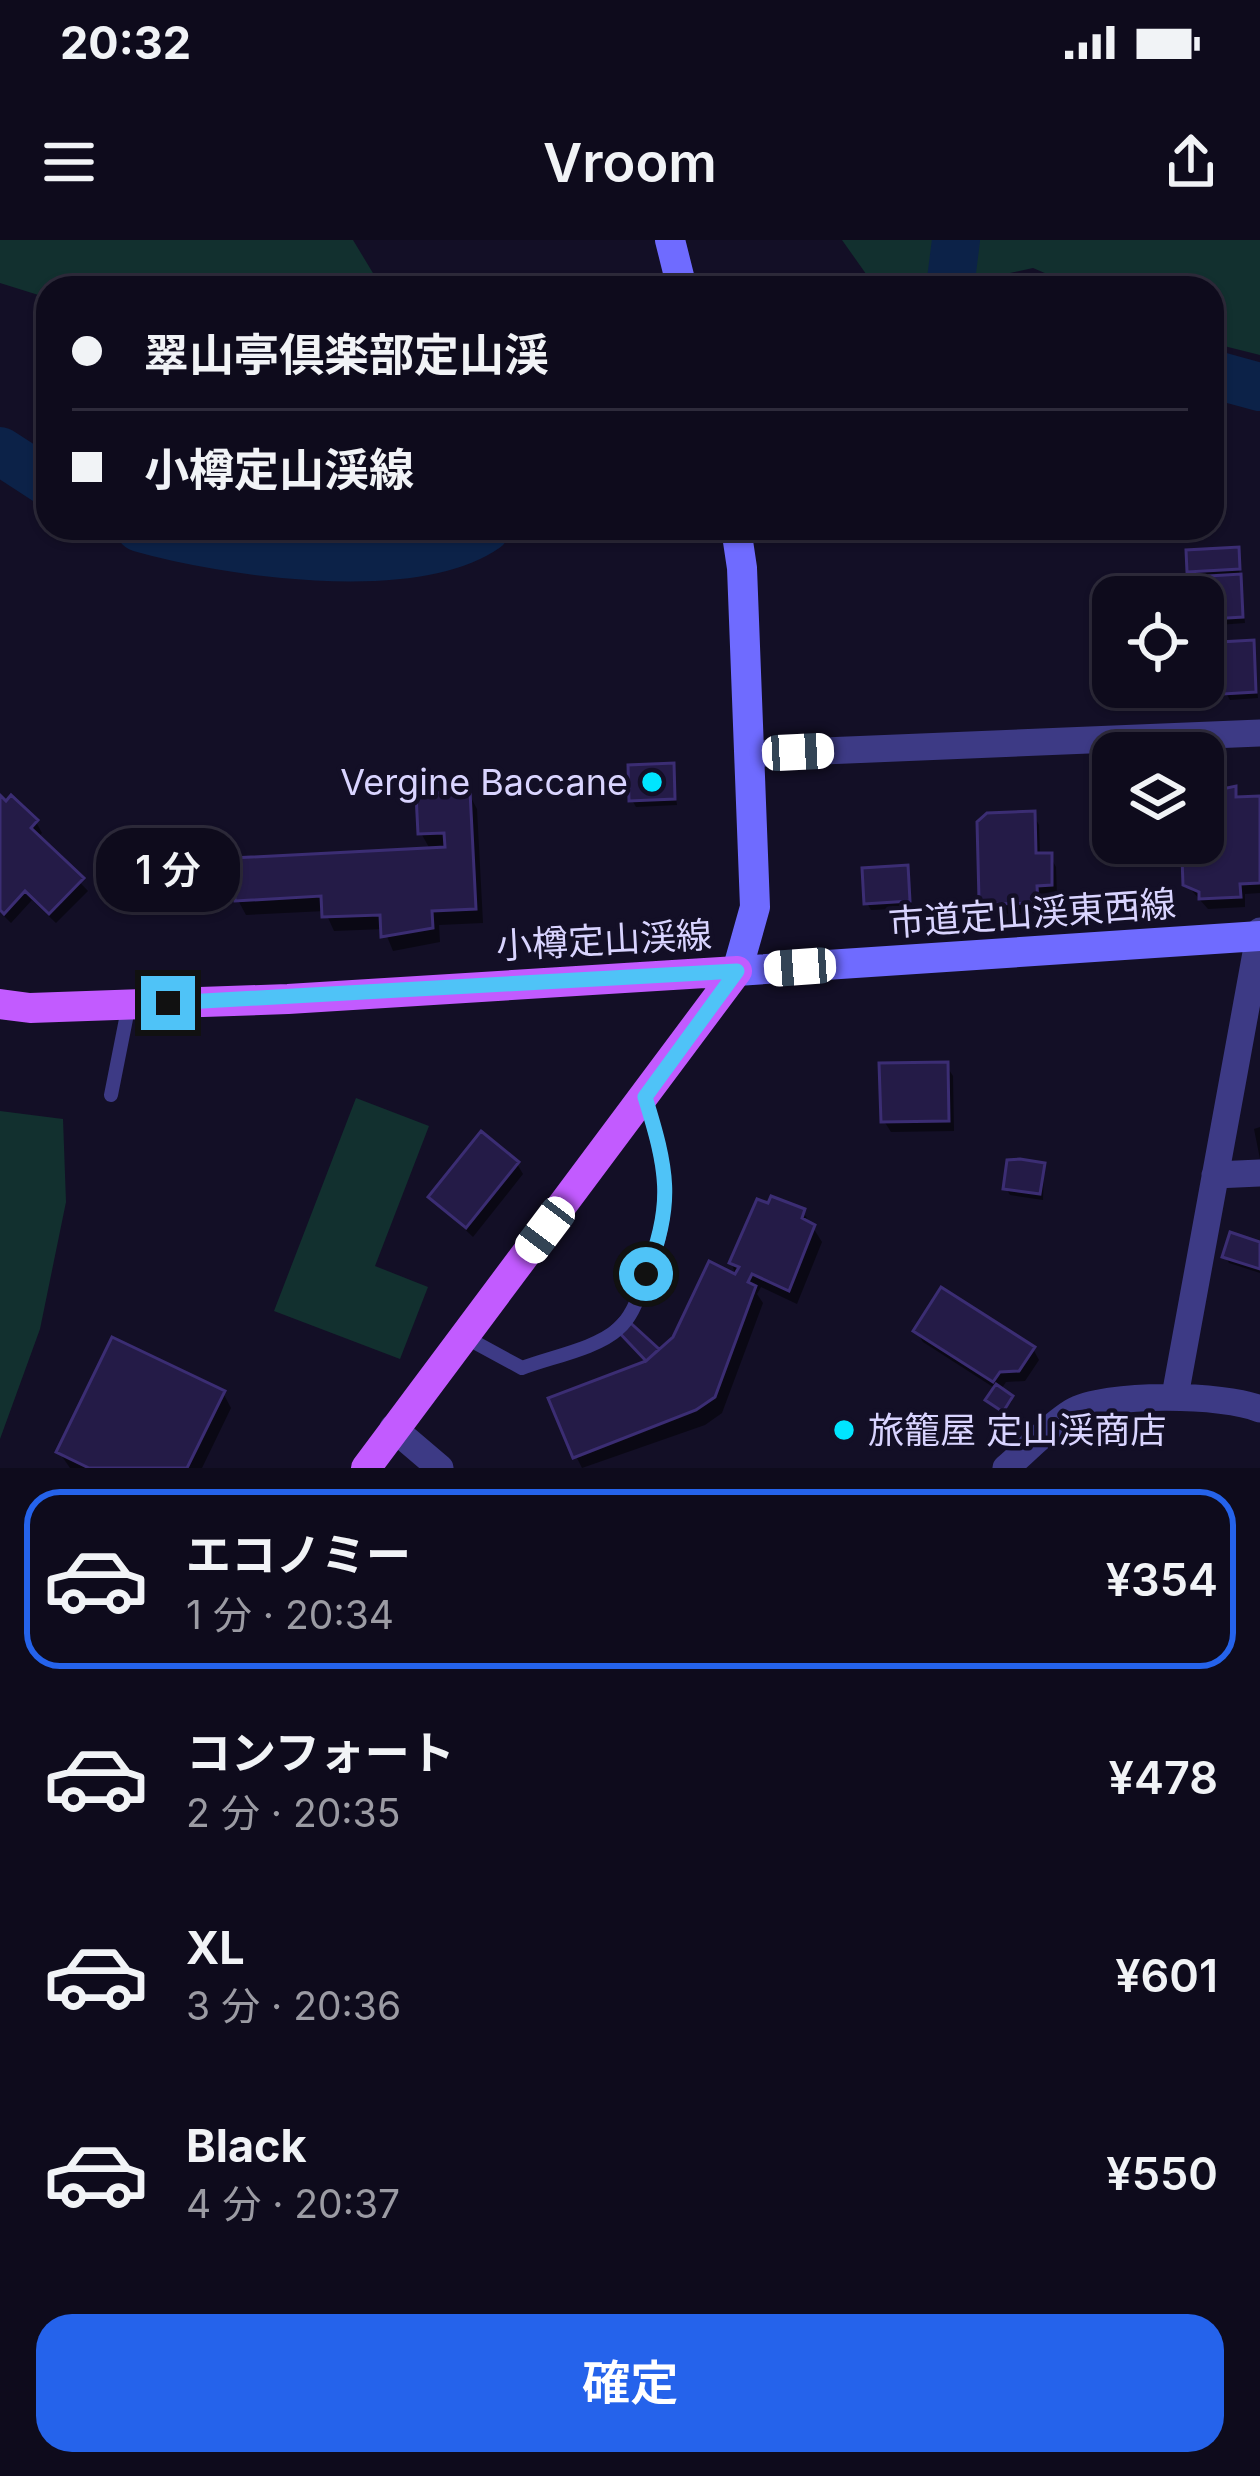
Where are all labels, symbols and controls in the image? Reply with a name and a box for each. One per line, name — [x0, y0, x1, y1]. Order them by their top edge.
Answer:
text: 20:32 — [60, 15, 191, 70]
icon: menu — [36, 129, 102, 195]
icon: share — [1158, 129, 1224, 195]
text: Vroom — [543, 130, 717, 195]
text: 翠山亭倶楽部定山渓 — [144, 327, 549, 382]
text: 小樽定山渓線 — [144, 442, 414, 497]
map controls — [1092, 576, 1224, 864]
button: locate — [1092, 576, 1224, 708]
car — [761, 732, 835, 772]
button: layers — [1092, 732, 1224, 864]
place label: Vergine Baccane — [340, 760, 628, 804]
marker: Vergine Baccane — [639, 769, 665, 795]
callout: 1 分 — [96, 829, 240, 913]
text: 1 分 — [135, 846, 201, 893]
street label: 市道定山渓東西線 — [887, 881, 1177, 945]
street label: 小樽定山渓線 — [495, 912, 713, 968]
car — [763, 947, 837, 987]
route end — [141, 976, 195, 1030]
car — [509, 1190, 581, 1270]
route start — [619, 1247, 673, 1301]
place label: 旅籠屋 定山渓商店 — [868, 1408, 1166, 1452]
marker: 旅籠屋 定山渓商店 — [831, 1417, 857, 1443]
icon: car — [42, 1525, 150, 1633]
text: エコノミー — [186, 1527, 411, 1582]
text: ¥354 — [1106, 1552, 1218, 1607]
text: 1 分 · 20:34 — [186, 1591, 394, 1638]
icon: car — [42, 1723, 150, 1831]
text: コンフォート — [186, 1725, 455, 1780]
text: ¥478 — [1109, 1750, 1218, 1805]
text: 2 分 · 20:35 — [186, 1789, 400, 1836]
text: XL — [186, 1920, 245, 1975]
icon: car — [42, 1921, 150, 2029]
text: ¥601 — [1115, 1948, 1218, 2003]
text: 3 分 · 20:36 — [186, 1982, 401, 2029]
text: Black — [186, 2118, 307, 2173]
icon: car — [42, 2119, 150, 2227]
text: ¥550 — [1106, 2146, 1218, 2201]
text: 4 分 · 20:37 — [186, 2180, 400, 2227]
button: 確定 — [36, 2314, 1224, 2452]

